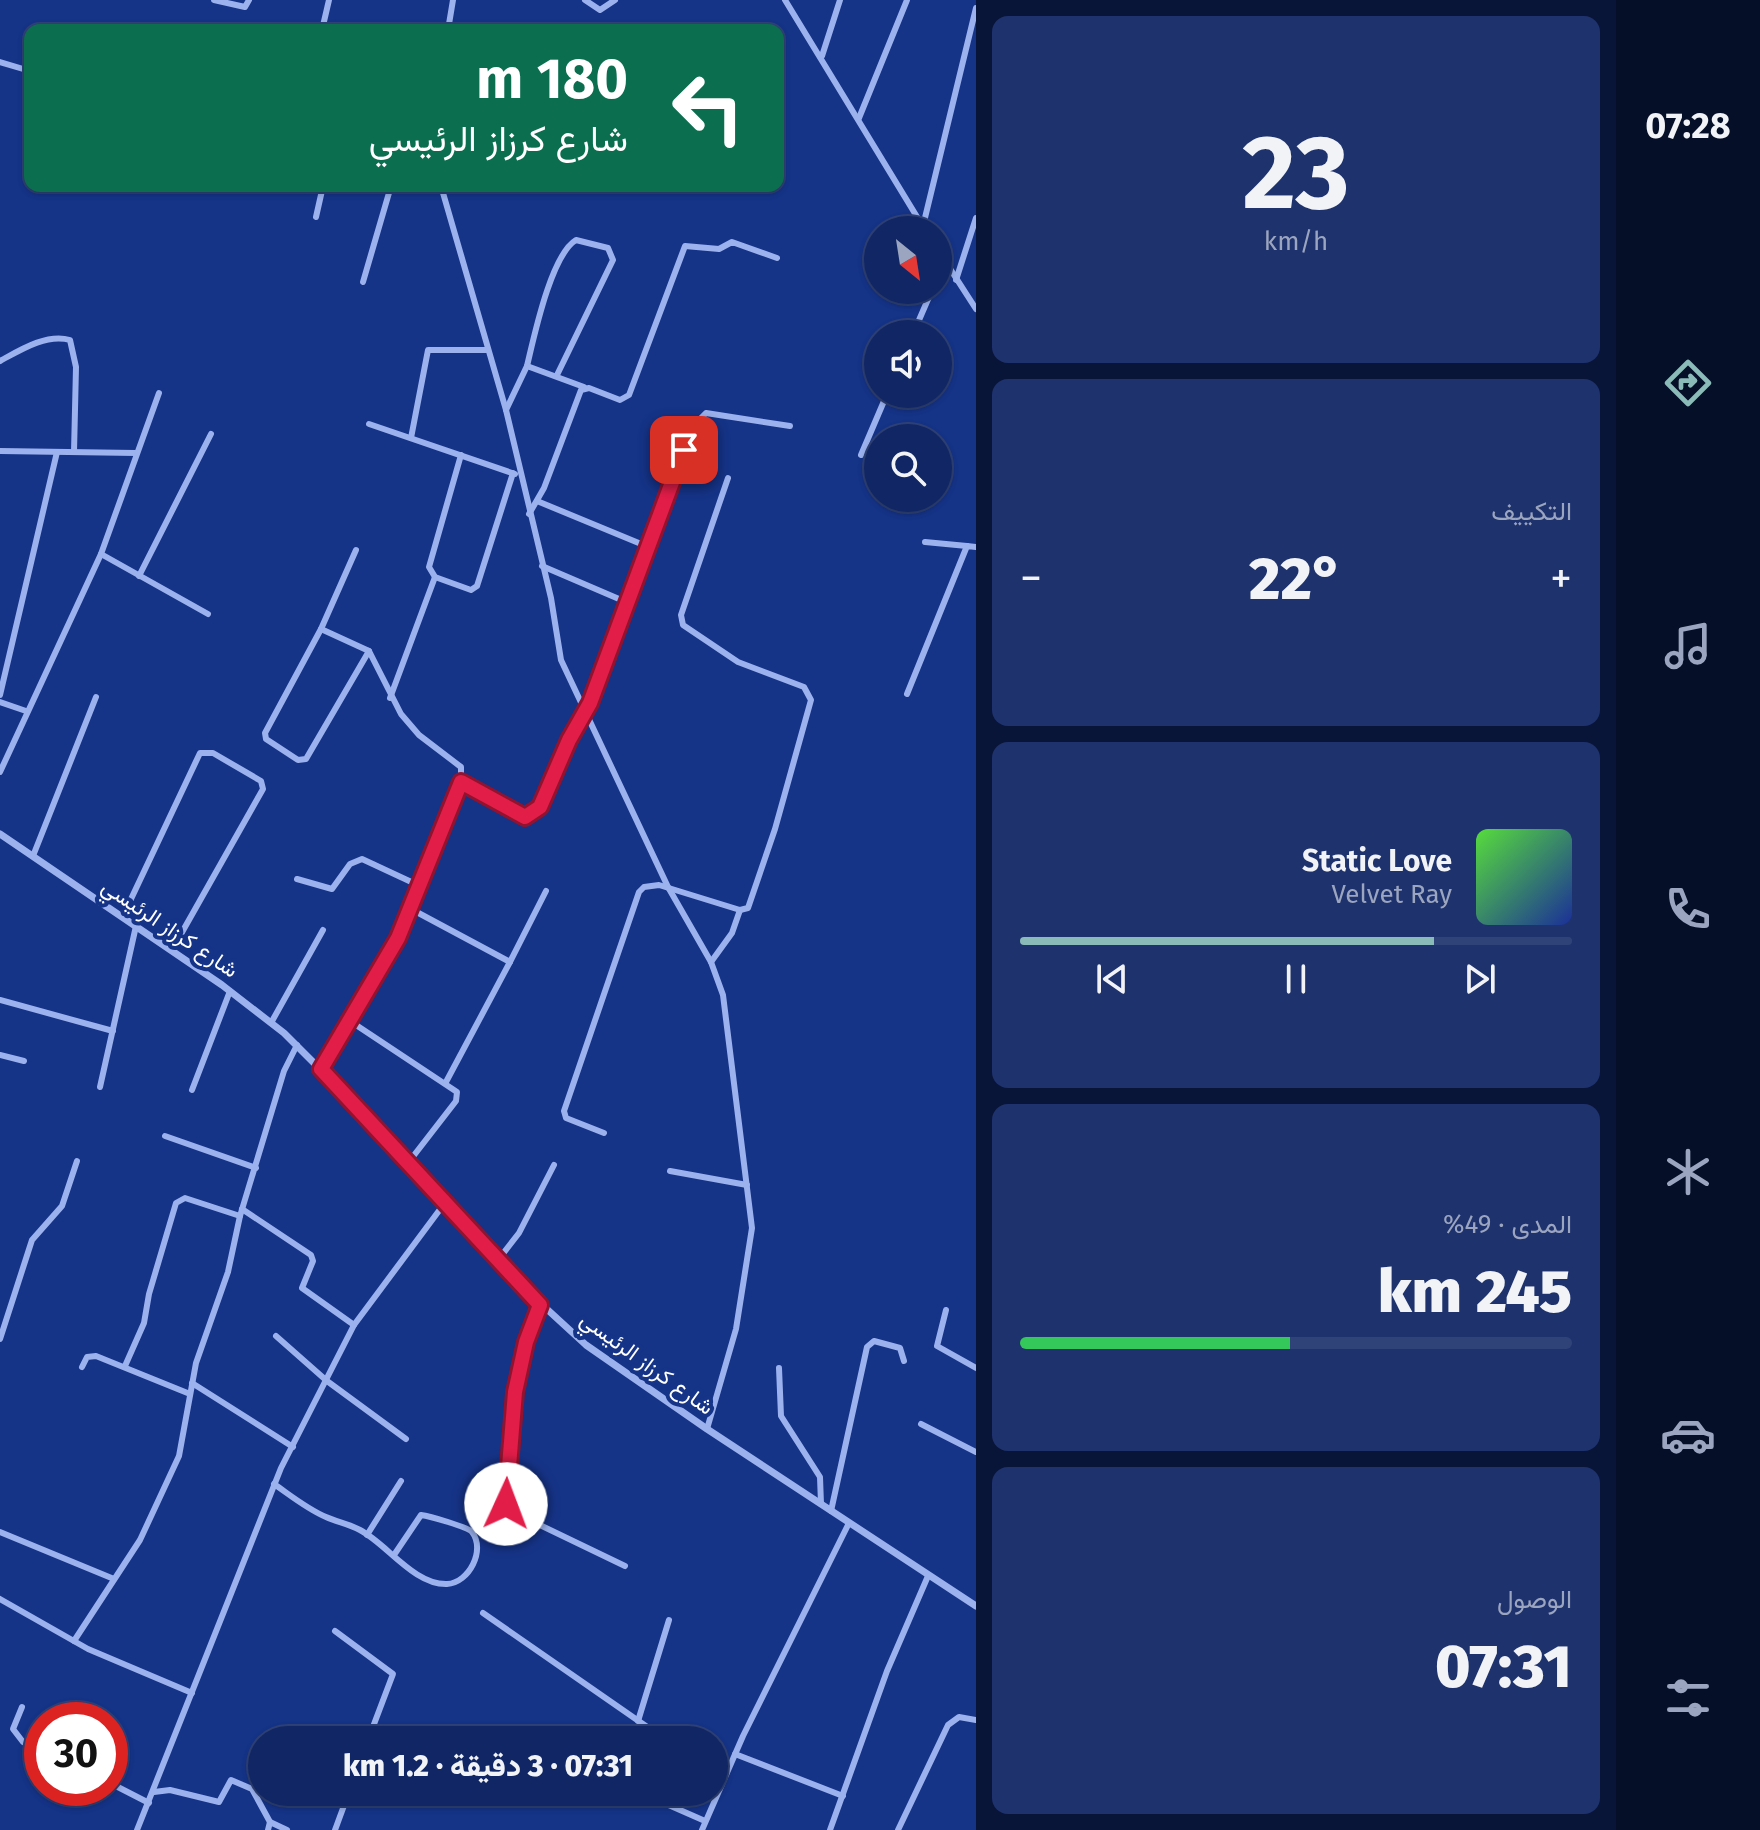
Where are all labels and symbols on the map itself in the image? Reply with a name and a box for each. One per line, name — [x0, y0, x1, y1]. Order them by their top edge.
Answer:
north arrow — [864, 216, 952, 304]
pin — [650, 416, 718, 484]
street label: شارع كرزاز الرئيسي — [94, 872, 243, 988]
street label: شارع كرزاز الرئيسي — [572, 1305, 719, 1425]
position arrow — [464, 1462, 548, 1546]
speed limit sign: 30 — [24, 1702, 128, 1806]

